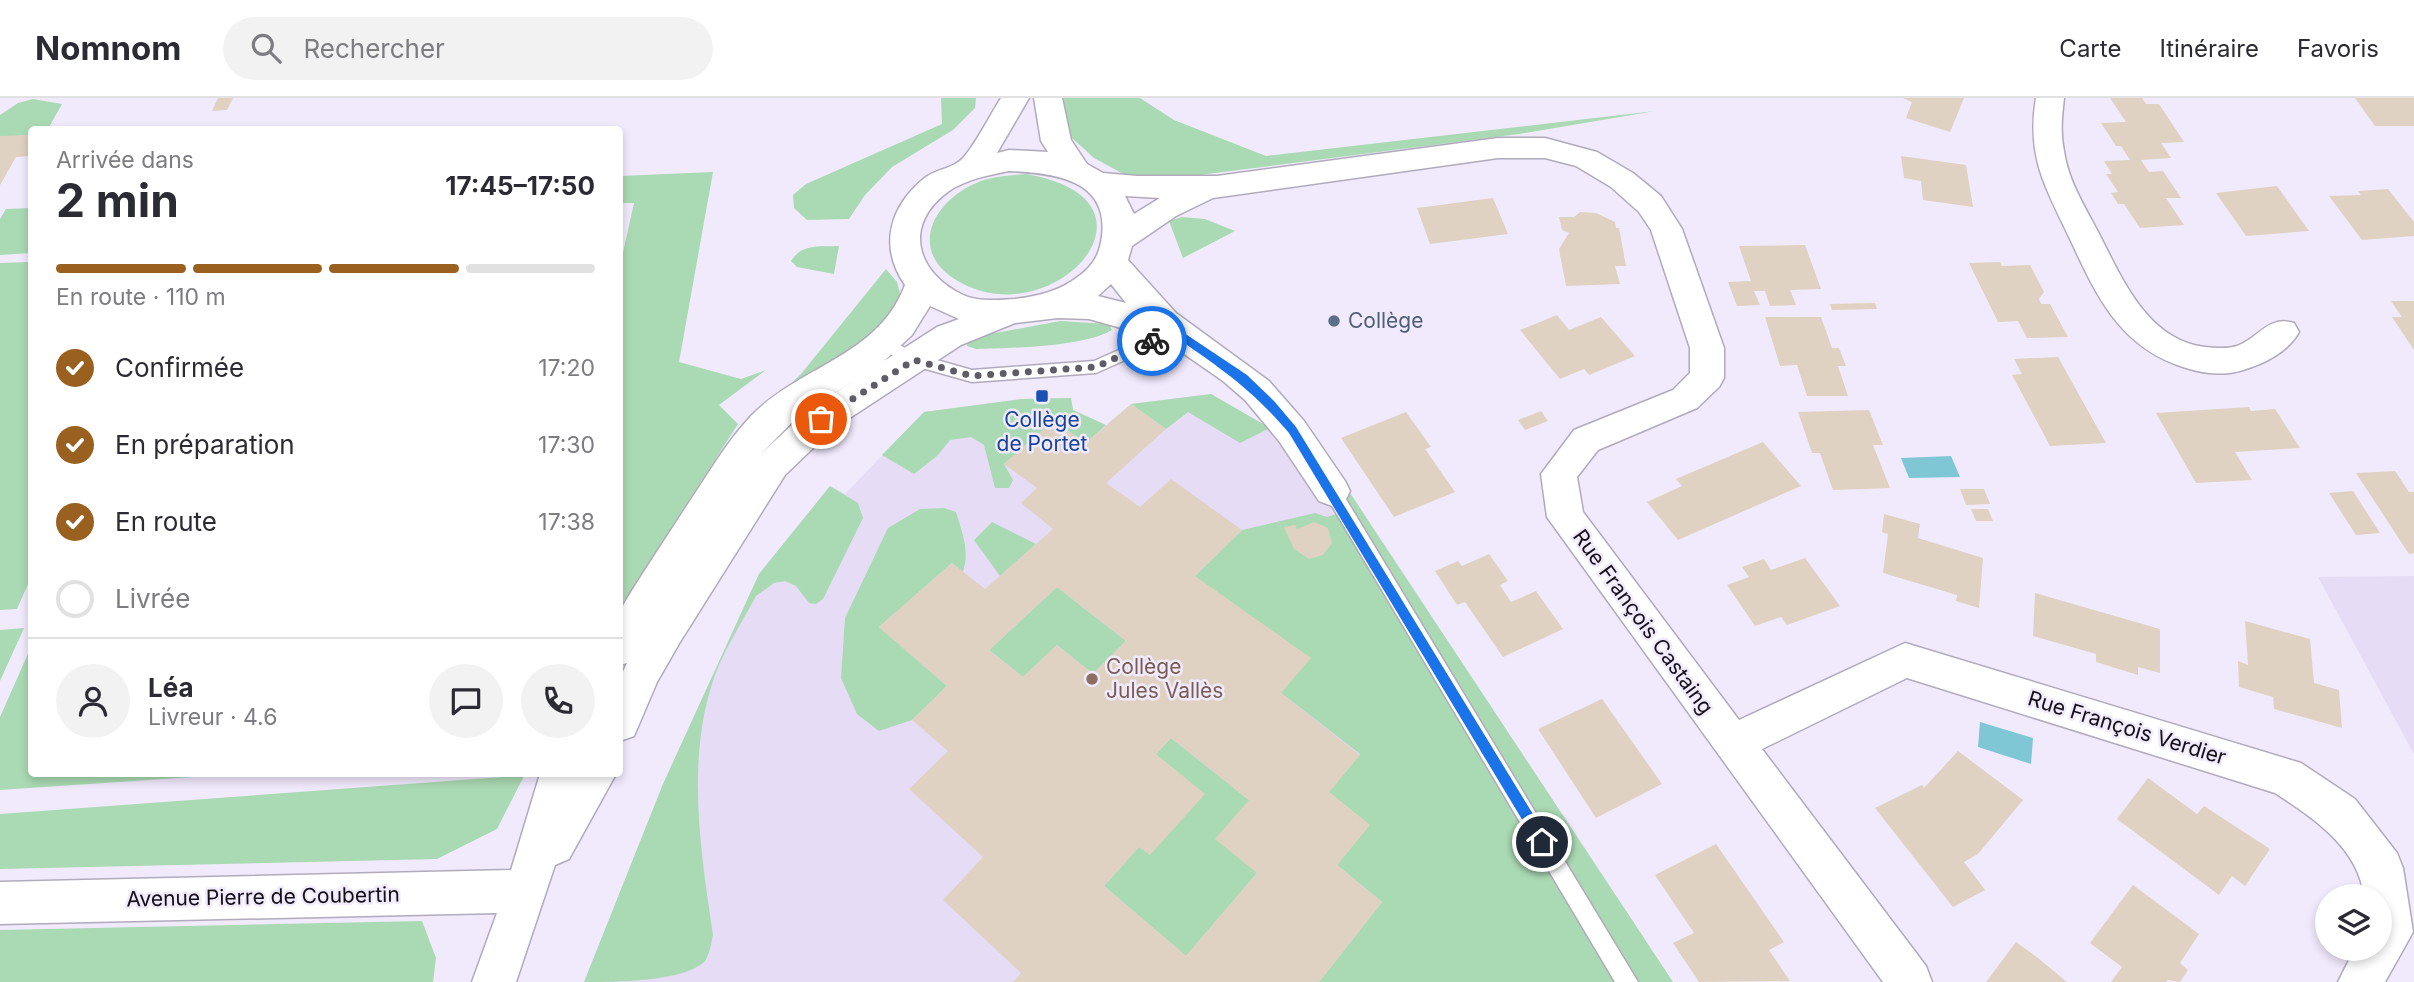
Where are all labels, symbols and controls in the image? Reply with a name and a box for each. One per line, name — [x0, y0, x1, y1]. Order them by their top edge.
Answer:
search box — [223, 17, 713, 80]
text: Nomnom — [35, 28, 181, 68]
icon: search — [247, 29, 285, 67]
text: Rechercher — [303, 33, 445, 64]
text: Carte — [2059, 34, 2121, 63]
text: Itinéraire — [2159, 34, 2259, 63]
text: Favoris — [2297, 34, 2379, 63]
text: Arrivée dans — [56, 146, 194, 174]
text: 17:45–17:50 — [445, 170, 595, 201]
text: 2 min — [56, 172, 179, 228]
text: En route · 110 m — [56, 283, 226, 311]
courier — [1117, 306, 1187, 376]
place label: Collège — [1348, 308, 1423, 333]
marker: Collège — [1326, 313, 1342, 329]
icon: bike — [1133, 322, 1171, 360]
icon: check — [56, 349, 94, 387]
text: Confirmée — [115, 352, 244, 383]
text: 17:20 — [538, 354, 595, 382]
marker: Collège de Portet — [1034, 388, 1050, 404]
pin — [791, 389, 851, 449]
icon: bag — [802, 400, 840, 438]
place label: Collège de Portet — [997, 407, 1088, 456]
icon: check — [56, 426, 94, 464]
text: En préparation — [115, 429, 295, 460]
text: 17:30 — [538, 431, 595, 459]
icon: check — [56, 503, 94, 541]
text: En route — [115, 506, 217, 537]
text: 17:38 — [538, 508, 595, 536]
street label: Rue François Castaing — [1568, 525, 1719, 719]
text: Livrée — [115, 583, 190, 614]
place label: Collège Jules Vallès — [1106, 654, 1223, 703]
button: person — [56, 664, 130, 738]
button: chat — [429, 664, 503, 738]
button: phone — [521, 664, 595, 738]
marker: Collège Jules Vallès — [1084, 671, 1100, 687]
text: Léa — [148, 672, 194, 703]
street label: Rue François Verdier — [2025, 685, 2229, 770]
text: Livreur · 4.6 — [148, 703, 277, 731]
pin — [1512, 812, 1572, 872]
icon: home — [1523, 823, 1561, 861]
street label: Avenue Pierre de Coubertin — [126, 882, 400, 911]
map controls — [2315, 884, 2392, 961]
button: layers — [2315, 884, 2392, 961]

